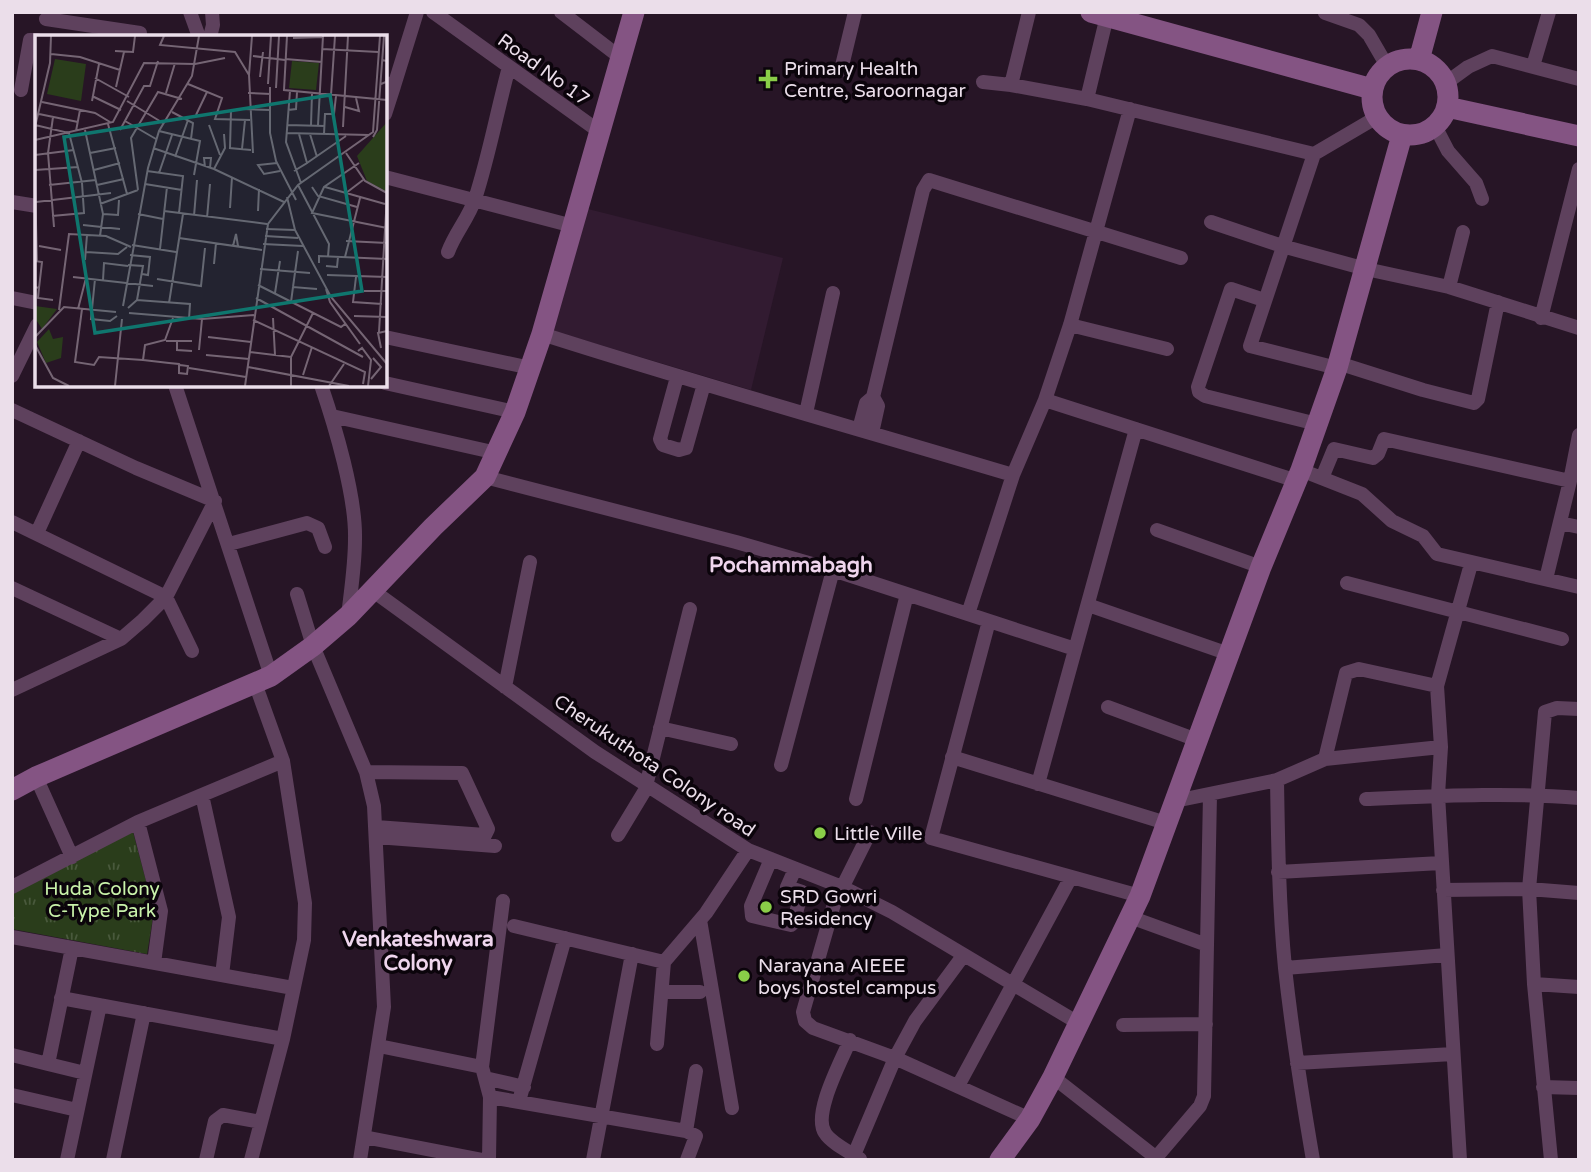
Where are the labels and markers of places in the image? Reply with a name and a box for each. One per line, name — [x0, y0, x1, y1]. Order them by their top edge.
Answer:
place label: Primary Health Centre, Saroornagar — [784, 58, 967, 102]
marker: Primary Health Centre, Saroornagar — [758, 69, 778, 89]
place label: Little Ville — [834, 823, 923, 845]
marker: Little Ville — [812, 825, 828, 841]
place label: SRD Gowri Residency — [780, 886, 877, 930]
marker: SRD Gowri Residency — [758, 899, 774, 915]
place label: Narayana AIEEE boys hostel campus — [758, 955, 936, 999]
marker: Narayana AIEEE boys hostel campus — [736, 968, 752, 984]

